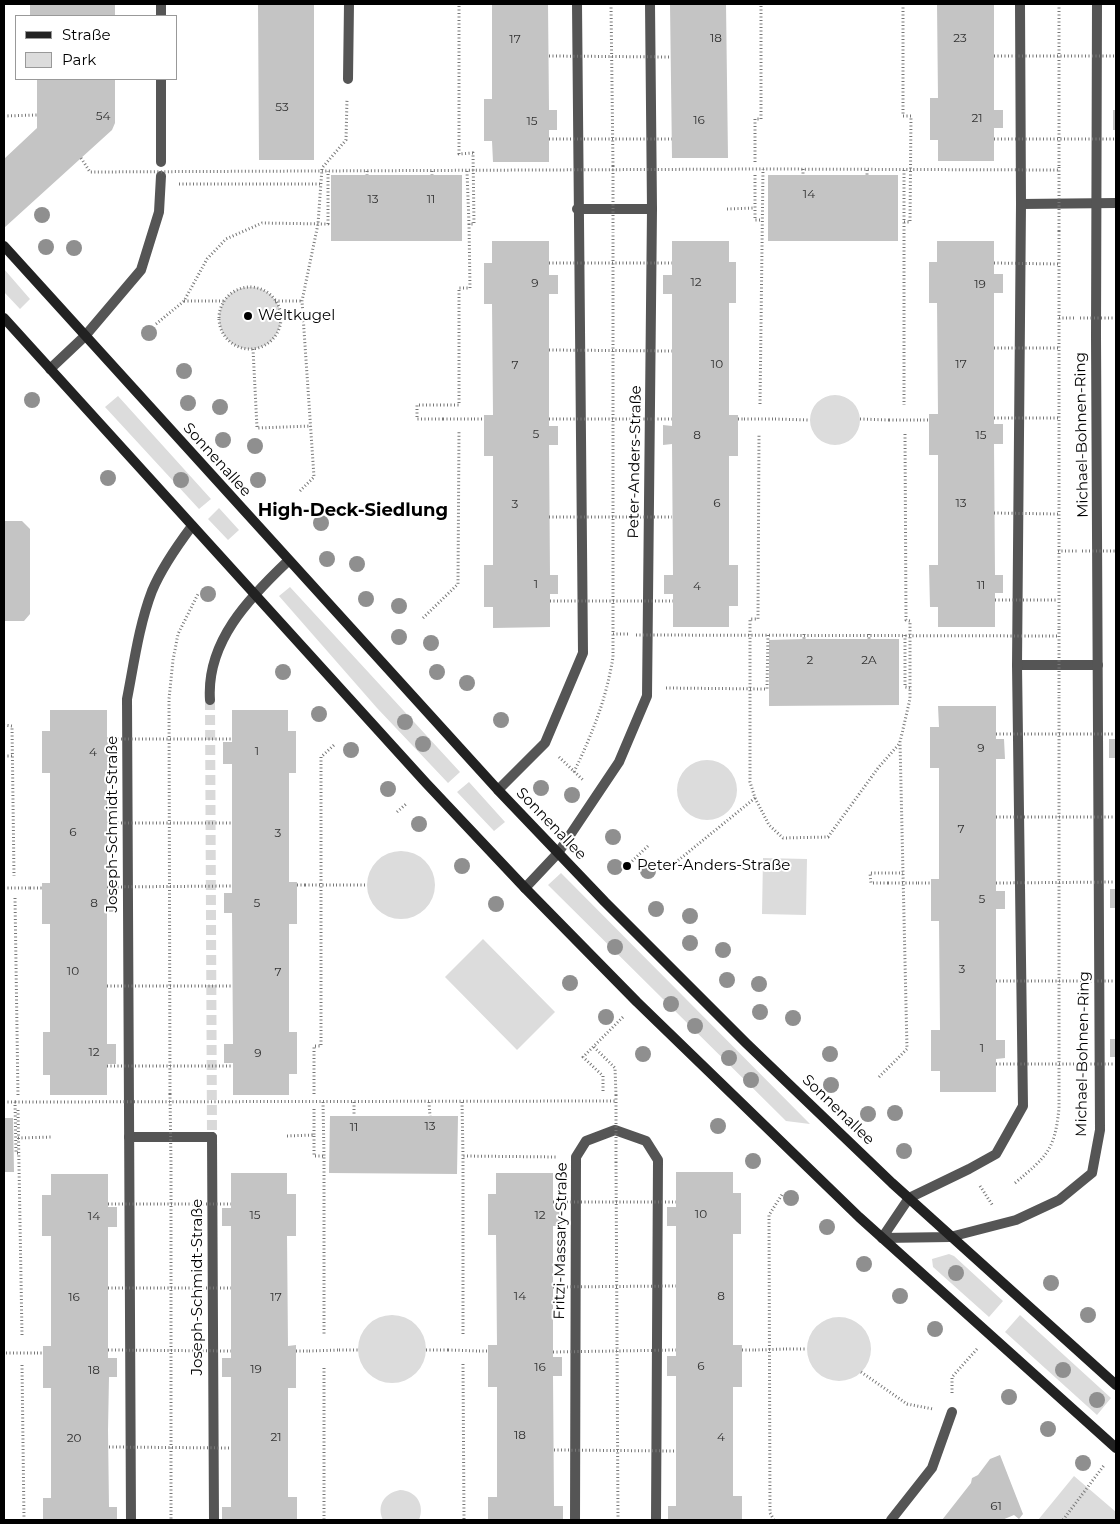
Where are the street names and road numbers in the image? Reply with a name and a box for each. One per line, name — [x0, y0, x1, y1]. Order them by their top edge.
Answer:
street label: Michael-Bohnen-Ring — [1072, 352, 1092, 518]
street label: Peter-Anders-Straße — [625, 385, 645, 539]
street label: Sonnenallee — [179, 419, 255, 501]
street label: Joseph-Schmidt-Straße — [104, 736, 122, 912]
street label: Sonnenallee — [512, 784, 590, 864]
street label: Michael-Bohnen-Ring — [1073, 971, 1093, 1137]
street label: Sonnenallee — [798, 1071, 878, 1149]
street label: Fritzi-Massary-Straße — [551, 1162, 571, 1320]
street label: Joseph-Schmidt-Straße — [189, 1199, 207, 1375]

